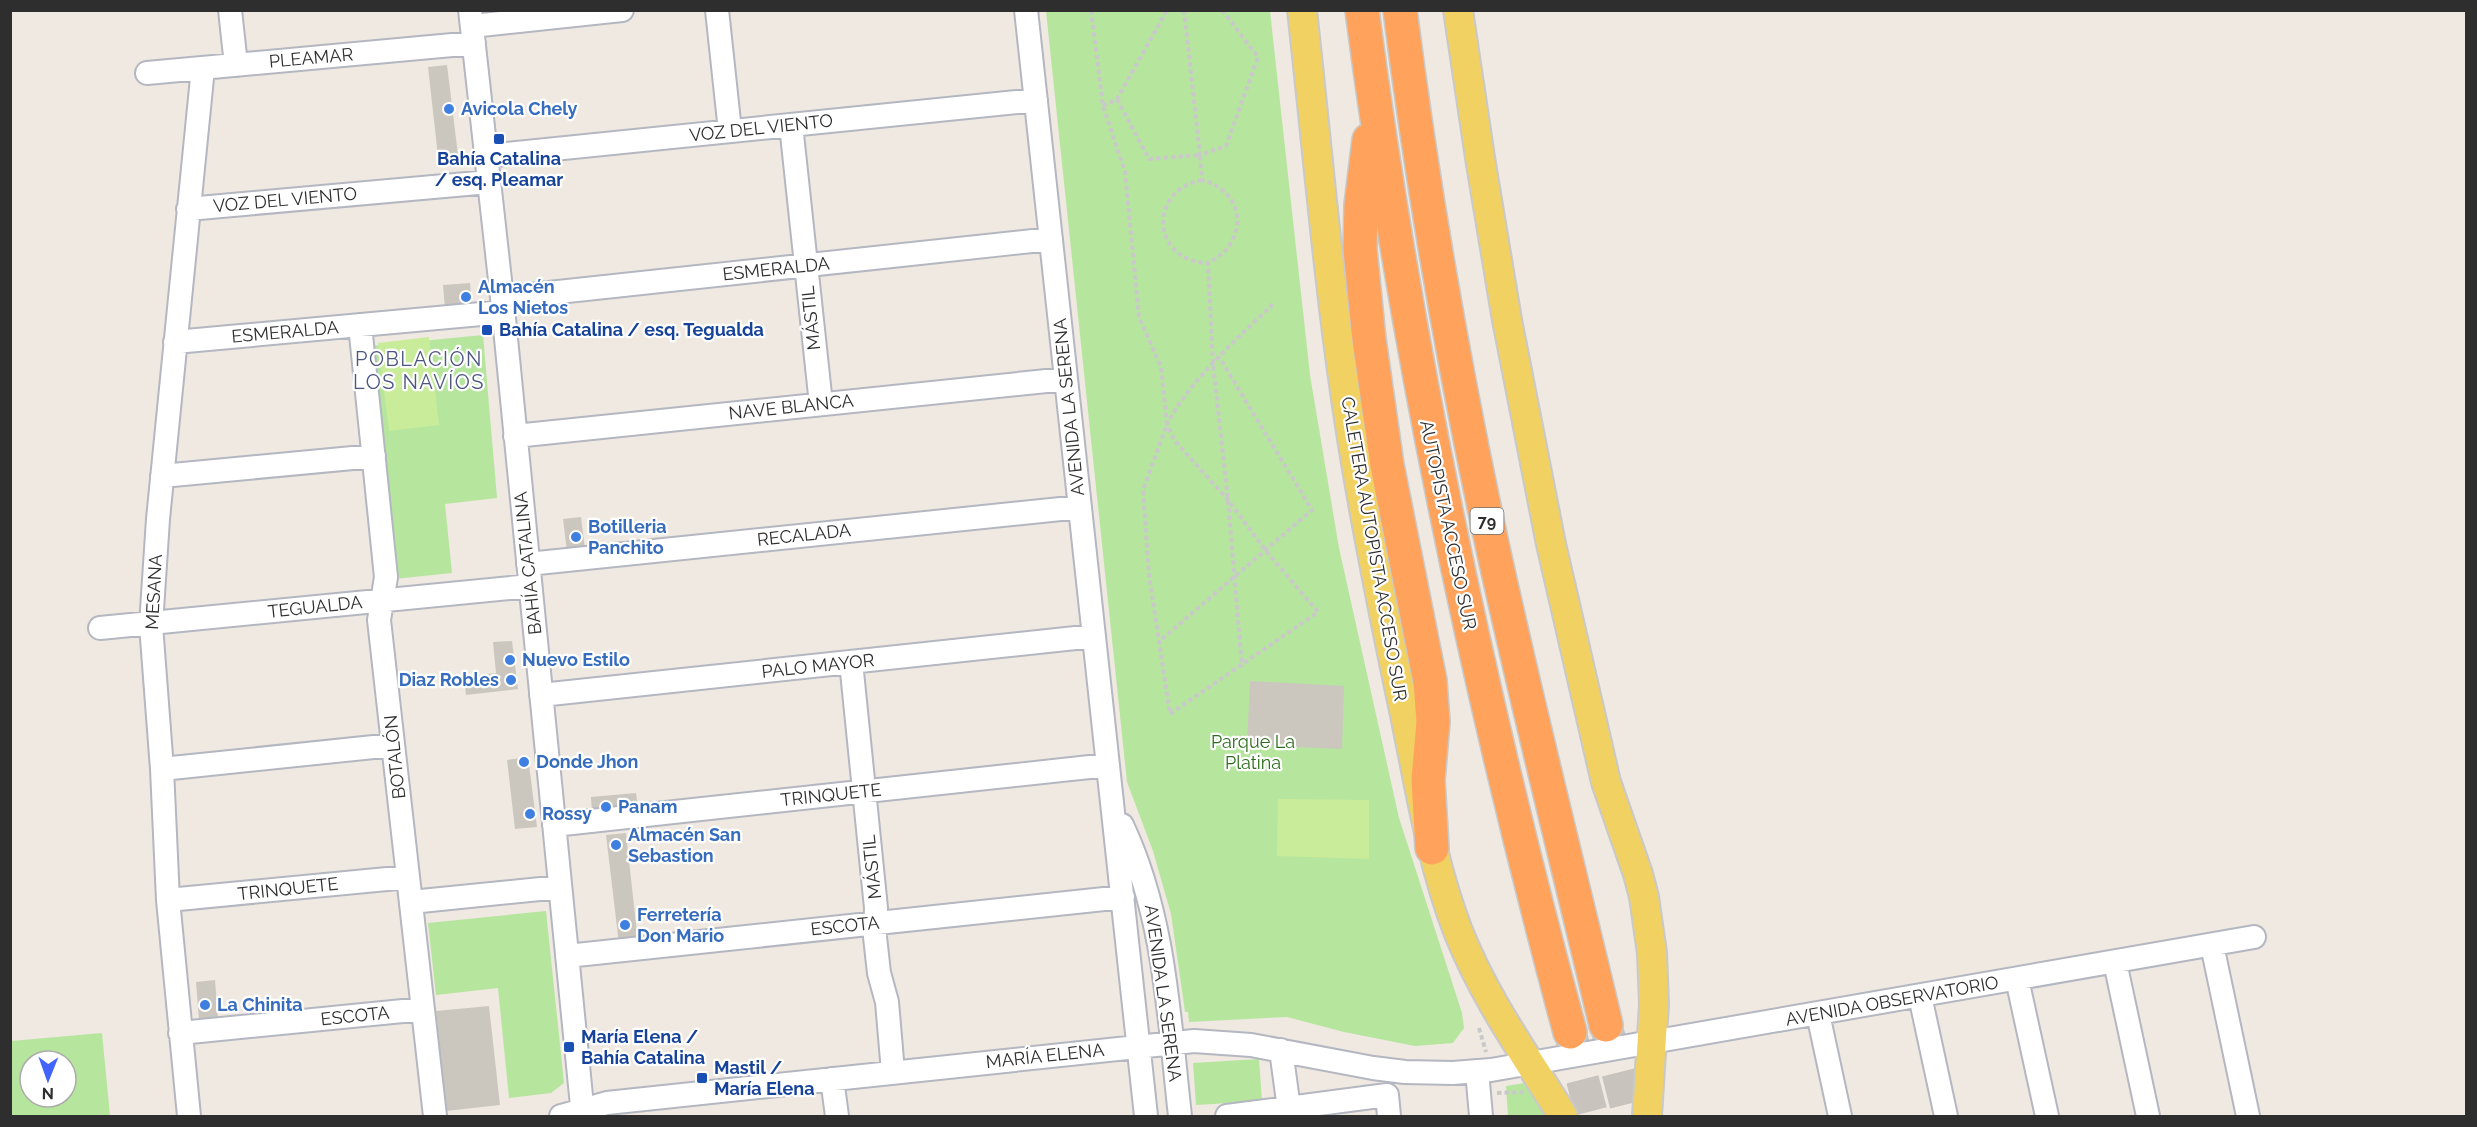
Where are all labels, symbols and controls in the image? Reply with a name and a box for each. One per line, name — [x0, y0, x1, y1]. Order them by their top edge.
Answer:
street label: PLEAMAR — [268, 43, 354, 72]
place label: Avicola Chely — [461, 98, 578, 119]
marker: Avicola Chely — [442, 102, 456, 116]
street label: VOZ DEL VIENTO — [688, 110, 834, 145]
marker: Bahía Catalina / esq. Pleamar — [492, 132, 506, 146]
place label: Bahía Catalina / esq. Pleamar — [435, 148, 563, 190]
street label: VOZ DEL VIENTO — [212, 183, 358, 216]
street label: ESMERALDA — [721, 252, 831, 285]
place label: Almacén Los Nietos — [478, 276, 568, 318]
street label: MÁSTIL — [796, 284, 824, 351]
marker: Almacén Los Nietos — [459, 290, 473, 304]
street label: ESMERALDA — [230, 316, 339, 347]
street label: AVENIDA LA SERENA — [1049, 317, 1088, 497]
place label: Bahía Catalina / esq. Tegualda — [499, 319, 764, 340]
marker: Bahía Catalina / esq. Tegualda — [480, 323, 494, 337]
district label: POBLACIÓN LOS NAVÍOS — [353, 347, 485, 394]
street label: NAVE BLANCA — [727, 389, 855, 424]
street label: CALETERA AUTOPISTA ACCESO SUR — [1337, 395, 1412, 703]
street label: AUTOPISTA ACCESO SUR — [1416, 418, 1481, 632]
street label: BAHÍA CATALINA — [509, 490, 545, 636]
road number: 79 — [1470, 508, 1504, 534]
place label: Botilleria Panchito — [588, 516, 667, 558]
street label: RECALADA — [756, 519, 852, 550]
marker: Botilleria Panchito — [569, 530, 583, 544]
street label: MESANA — [141, 554, 166, 630]
street label: TEGUALDA — [267, 591, 363, 622]
place label: Nuevo Estilo — [522, 649, 630, 670]
street label: PALO MAYOR — [761, 649, 876, 682]
marker: Nuevo Estilo — [503, 653, 517, 667]
place label: Diaz Robles — [399, 669, 499, 690]
marker: Diaz Robles — [504, 673, 518, 687]
street label: BOTALÓN — [379, 714, 409, 800]
park label: Parque La Platina — [1211, 731, 1295, 773]
place label: Donde Jhon — [536, 751, 638, 772]
marker: Donde Jhon — [517, 755, 531, 769]
street label: TRINQUETE — [780, 779, 882, 810]
place label: Panam — [618, 796, 677, 817]
marker: Panam — [599, 800, 613, 814]
place label: Rossy — [542, 803, 592, 824]
marker: Rossy — [523, 807, 537, 821]
place label: Almacén San Sebastion — [628, 824, 741, 866]
street label: MÁSTIL — [857, 833, 885, 900]
marker: Almacén San Sebastion — [609, 838, 623, 852]
street label: TRINQUETE — [237, 873, 339, 904]
street label: AVENIDA LA SERENA — [1141, 903, 1186, 1083]
place label: Ferretería Don Mario — [637, 904, 724, 946]
street label: ESCOTA — [810, 911, 880, 940]
marker: Ferretería Don Mario — [618, 918, 632, 932]
street label: AVENIDA OBSERVATORIO — [1784, 971, 2000, 1030]
place label: La Chinita — [217, 994, 303, 1015]
marker: La Chinita — [198, 998, 212, 1012]
street label: ESCOTA — [320, 1001, 390, 1030]
place label: María Elena / Bahía Catalina — [581, 1026, 705, 1068]
street label: MARÍA ELENA — [985, 1038, 1105, 1072]
marker: María Elena / Bahía Catalina — [562, 1040, 576, 1054]
north arrow — [18, 1049, 78, 1109]
place label: Mastil / María Elena — [714, 1057, 815, 1099]
marker: Mastil / María Elena — [695, 1071, 709, 1085]
text: N — [41, 1084, 54, 1103]

